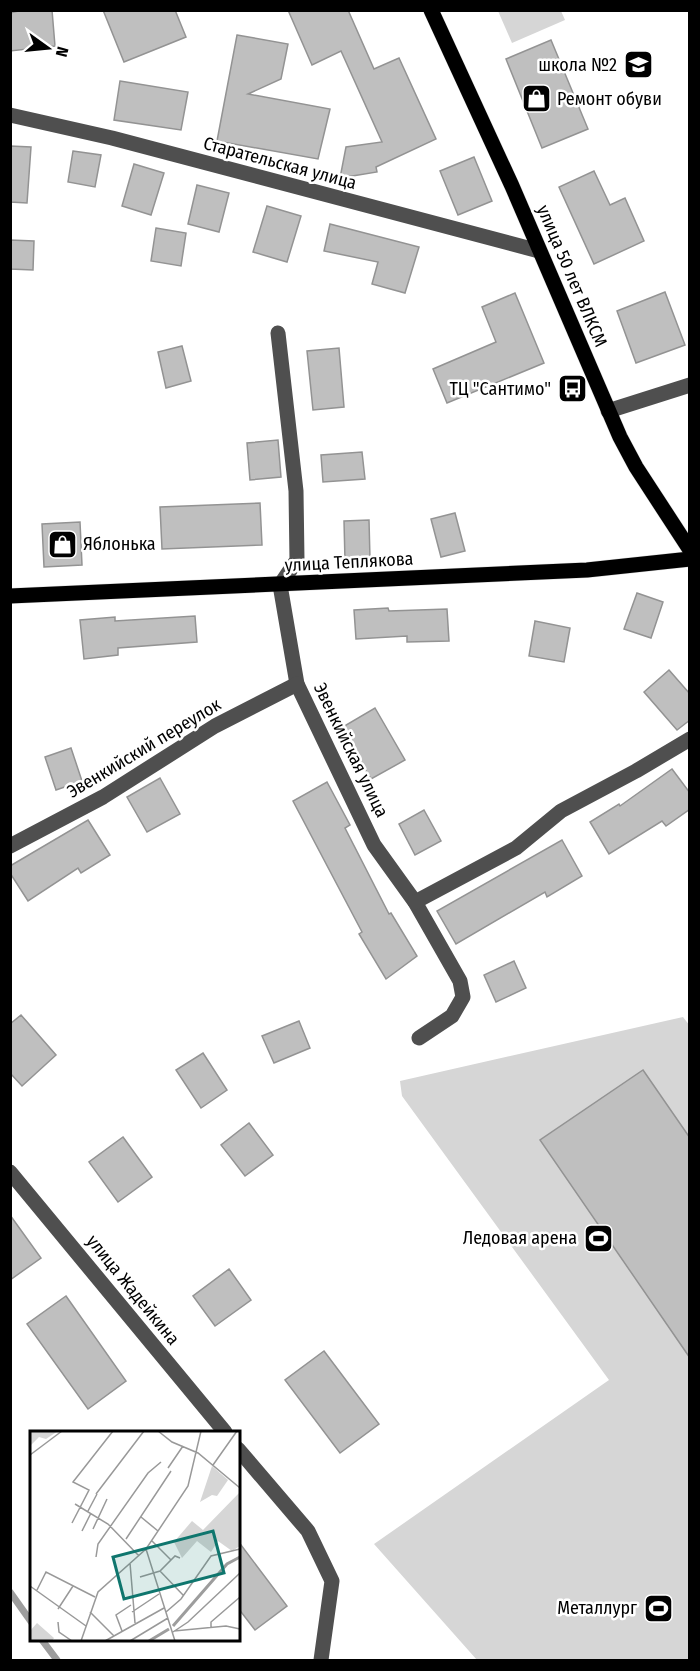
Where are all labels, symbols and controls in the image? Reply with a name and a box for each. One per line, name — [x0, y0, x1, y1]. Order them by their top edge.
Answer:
north arrow — [18, 18, 78, 78]
text: N — [52, 45, 72, 59]
school or university icon: школа №2 — [622, 49, 654, 81]
place label: школа №2 — [538, 54, 617, 76]
shop icon: Ремонт обуви — [520, 83, 552, 115]
place label: Ремонт обуви — [557, 88, 662, 110]
street label: Старательская улица — [201, 132, 359, 194]
street label: улица 50 лет ВЛКСМ — [532, 202, 612, 350]
bus stop icon: ТЦ "Сантимо" — [556, 373, 588, 405]
place label: ТЦ "Сантимо" — [449, 378, 551, 400]
shop icon: Яблонька — [46, 528, 78, 560]
place label: Яблонька — [83, 533, 156, 555]
street label: улица Теплякова — [284, 548, 414, 576]
street label: Эвенкийская улица — [309, 679, 393, 821]
street label: Эвенкийский переулок — [63, 693, 225, 803]
sports icon: Ледовая арена — [582, 1222, 614, 1254]
place label: Ледовая арена — [463, 1227, 577, 1249]
street label: улица Жадейкина — [82, 1230, 184, 1350]
inset map — [30, 1431, 240, 1641]
sports icon: Металлург — [642, 1592, 674, 1624]
place label: Металлург — [557, 1597, 637, 1619]

